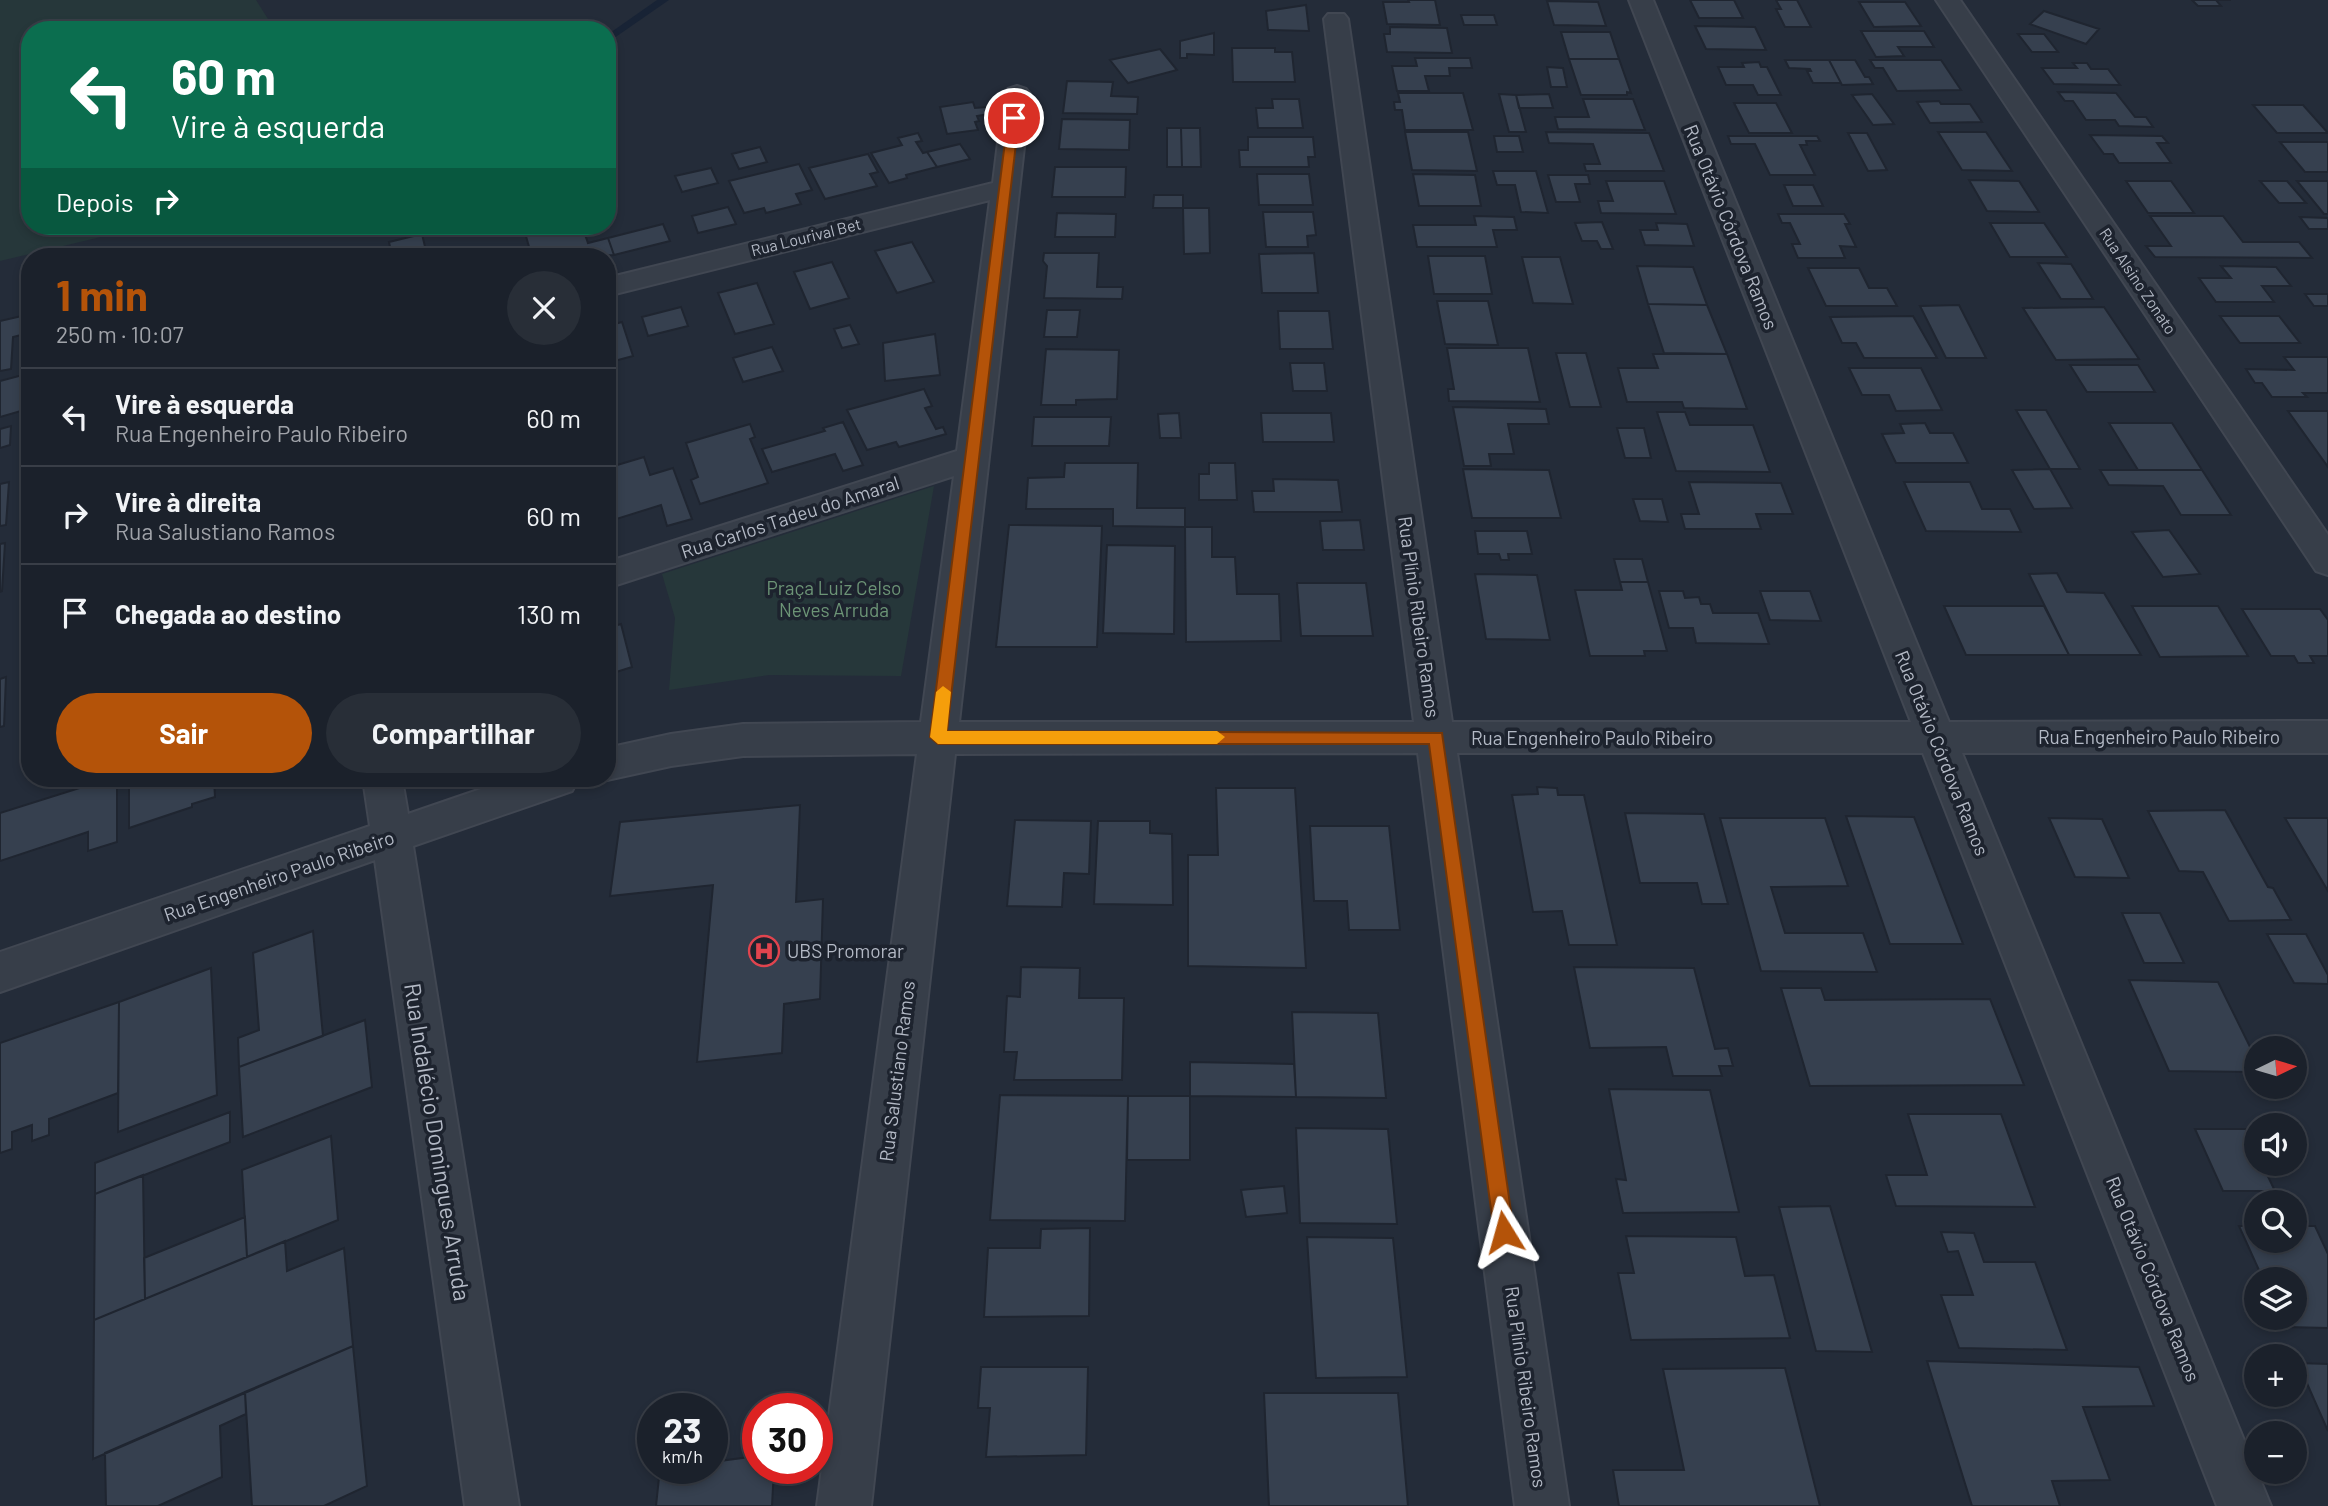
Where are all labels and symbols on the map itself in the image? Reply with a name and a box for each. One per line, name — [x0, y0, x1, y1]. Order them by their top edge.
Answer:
pin — [984, 88, 1044, 148]
street label: Rua Otávio Córdova Ramos — [1680, 121, 1783, 333]
street label: Rua Lourival Bet — [749, 214, 863, 259]
street label: Rua Alsino Zonato — [2096, 224, 2181, 337]
street label: Rua Carlos Tadeu do Amaral — [678, 470, 902, 563]
street label: Rua Plínio Ribeiro Ramos — [1394, 515, 1445, 719]
park label: Praça Luiz Celso Neves Arruda — [767, 576, 901, 621]
street label: Rua Otávio Córdova Ramos — [1891, 647, 1994, 859]
street label: Rua Engenheiro Paulo Ribeiro — [2038, 725, 2280, 748]
street label: Rua Engenheiro Paulo Ribeiro — [1471, 726, 1713, 749]
street label: Rua Engenheiro Paulo Ribeiro — [161, 825, 397, 926]
hospital icon: UBS Promorar — [747, 934, 781, 968]
place label: UBS Promorar — [787, 939, 904, 962]
street label: Rua Salustiano Ramos — [874, 979, 919, 1163]
street label: Rua Indalécio Domingues Arruda — [399, 981, 477, 1303]
north arrow — [2244, 1036, 2306, 1099]
street label: Rua Otávio Córdova Ramos — [2102, 1173, 2205, 1385]
position arrow — [1467, 1195, 1541, 1269]
street label: Rua Plínio Ribeiro Ramos — [1501, 1285, 1552, 1489]
speed limit sign: 30 — [742, 1393, 833, 1484]

